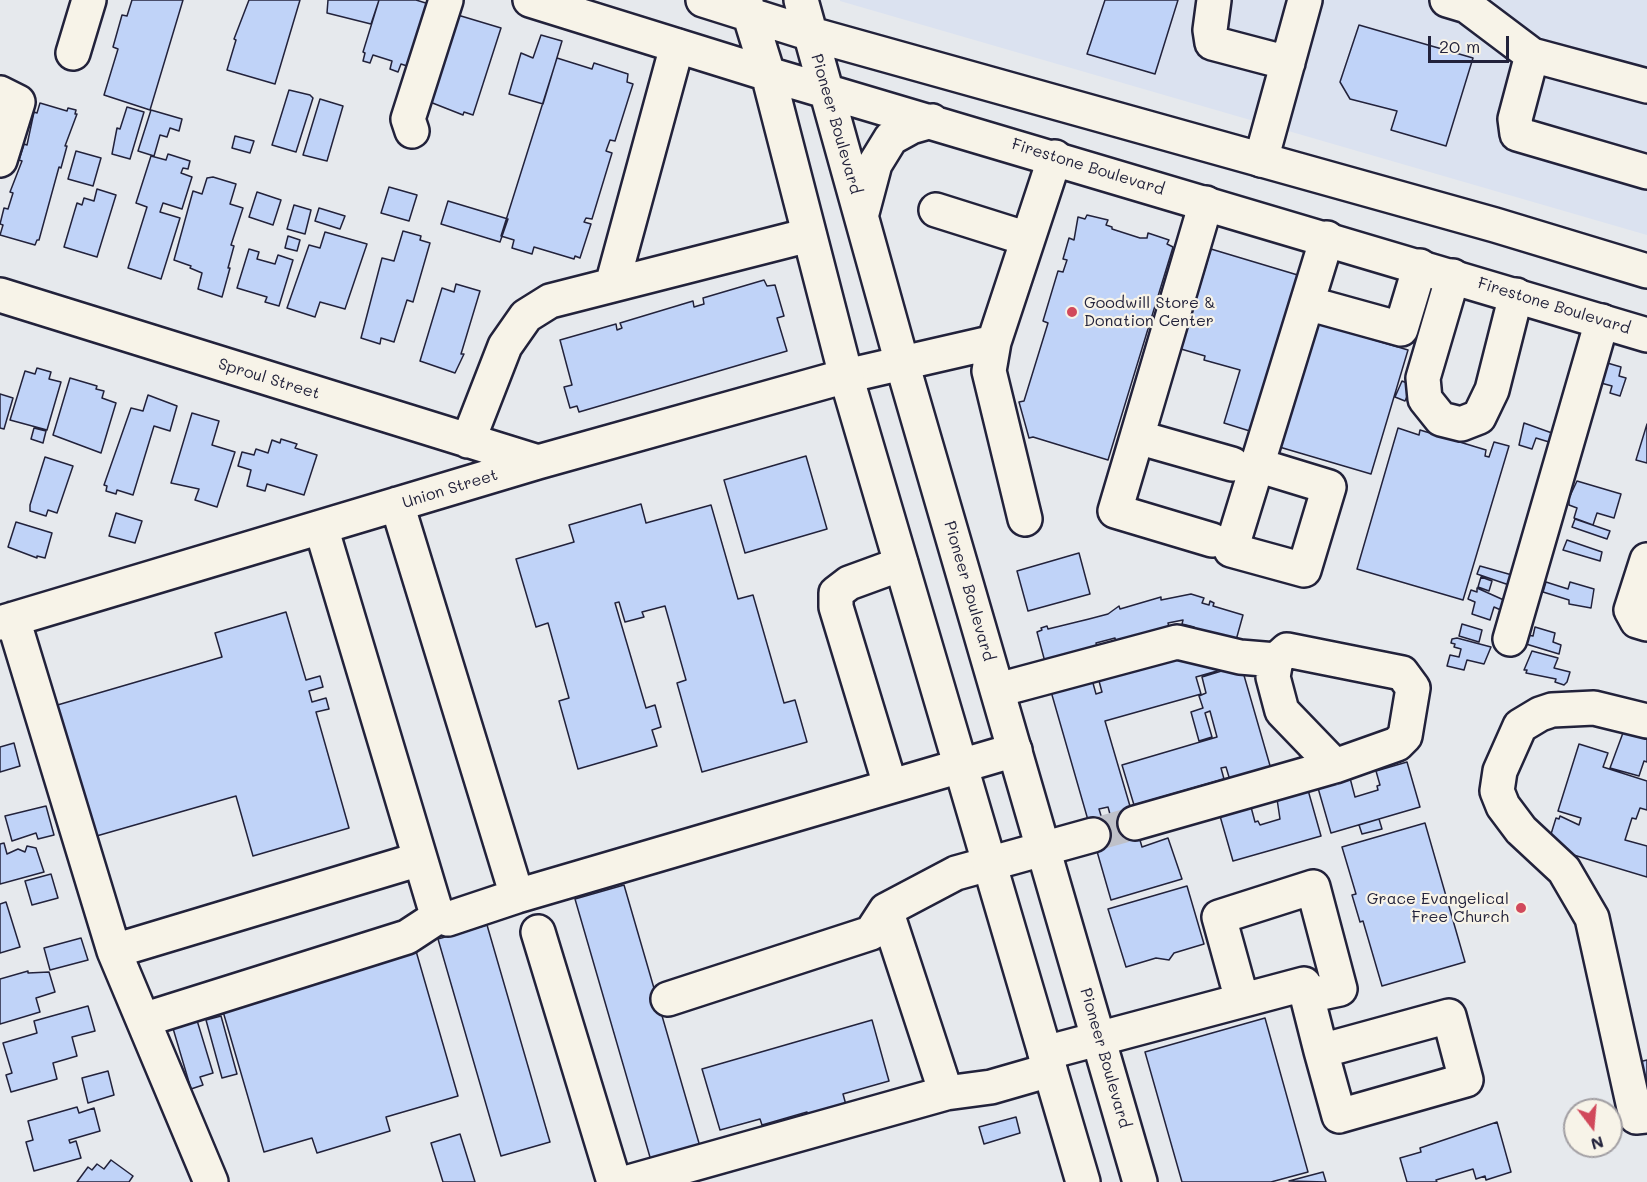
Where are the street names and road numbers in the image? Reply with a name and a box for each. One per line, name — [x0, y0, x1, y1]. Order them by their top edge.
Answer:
street label: Pioneer Boulevard — [807, 52, 865, 196]
street label: Firestone Boulevard — [1009, 135, 1167, 199]
street label: Firestone Boulevard — [1475, 274, 1633, 338]
street label: Sproul Street — [216, 354, 322, 404]
street label: Union Street — [400, 465, 500, 513]
street label: Pioneer Boulevard — [940, 519, 998, 663]
street label: Pioneer Boulevard — [1076, 986, 1134, 1130]

